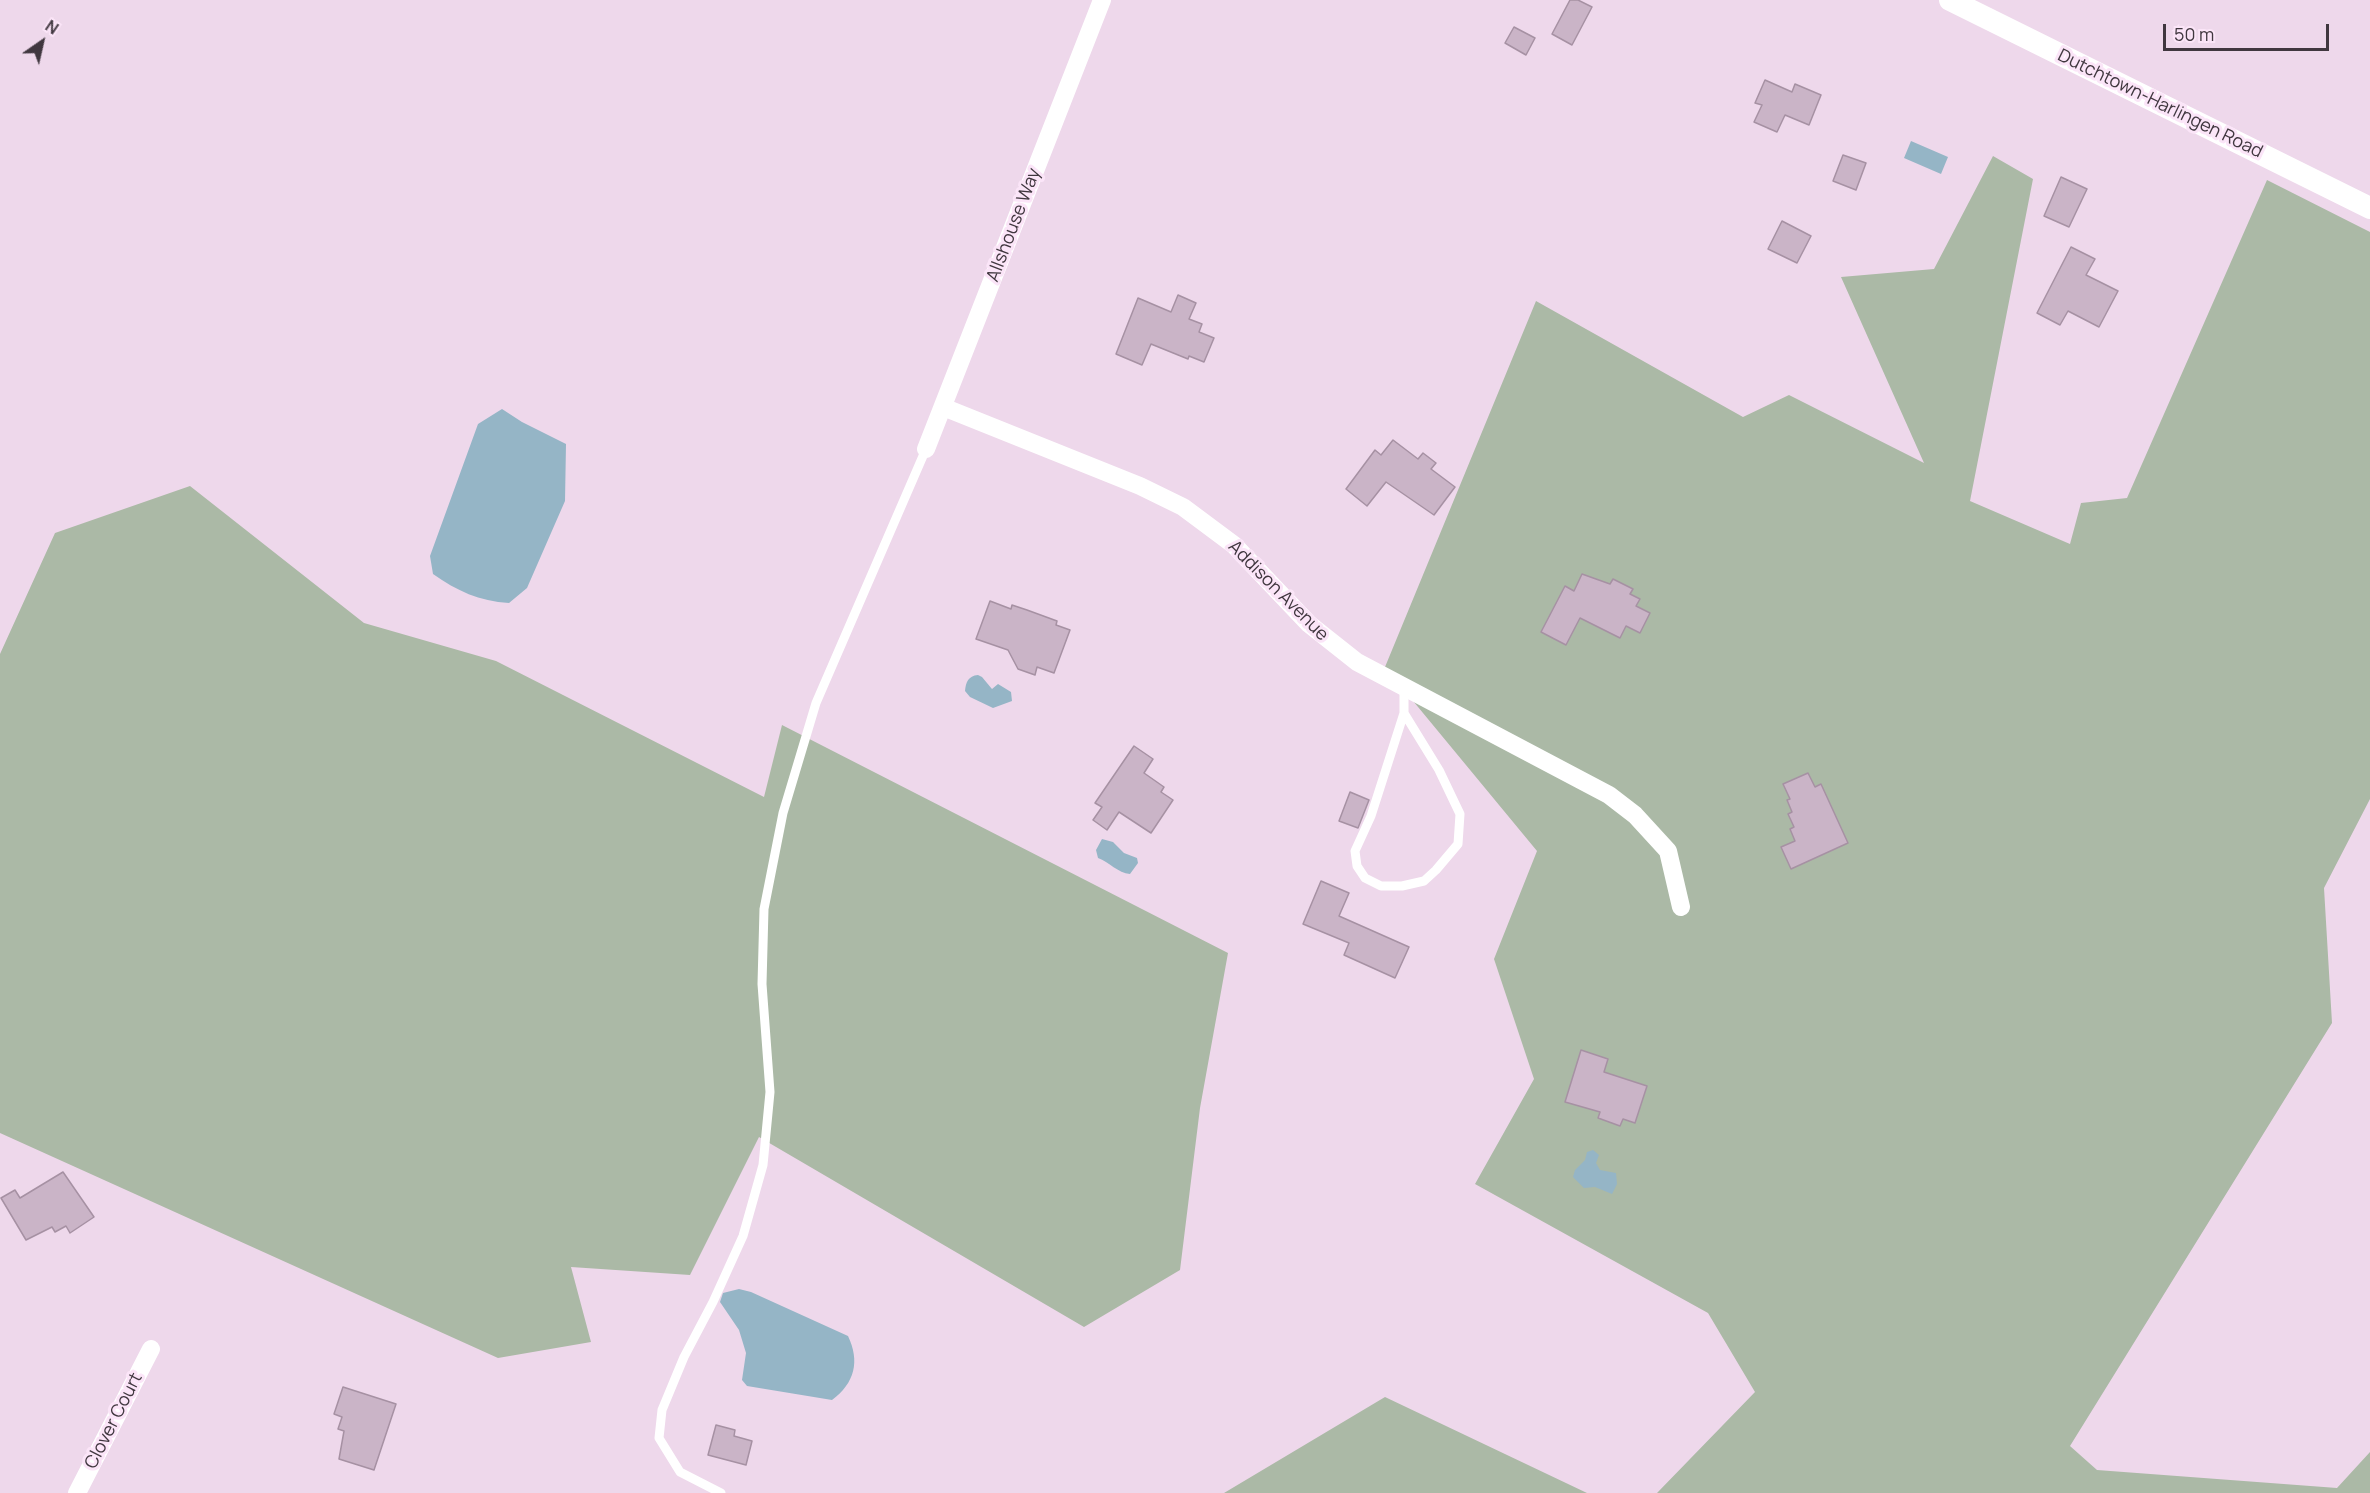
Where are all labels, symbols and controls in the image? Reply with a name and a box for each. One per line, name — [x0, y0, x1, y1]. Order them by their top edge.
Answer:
north arrow — [12, 12, 72, 72]
scale bar — [2166, 12, 2332, 50]
text: N — [41, 15, 63, 39]
text: 50 m — [2174, 22, 2214, 46]
street label: Dutchtown-Harlingen Road — [2054, 45, 2266, 163]
street label: Allshouse Way — [982, 165, 1046, 285]
street label: Addison Avenue — [1223, 536, 1333, 646]
street label: Clover Court — [81, 1369, 147, 1473]

